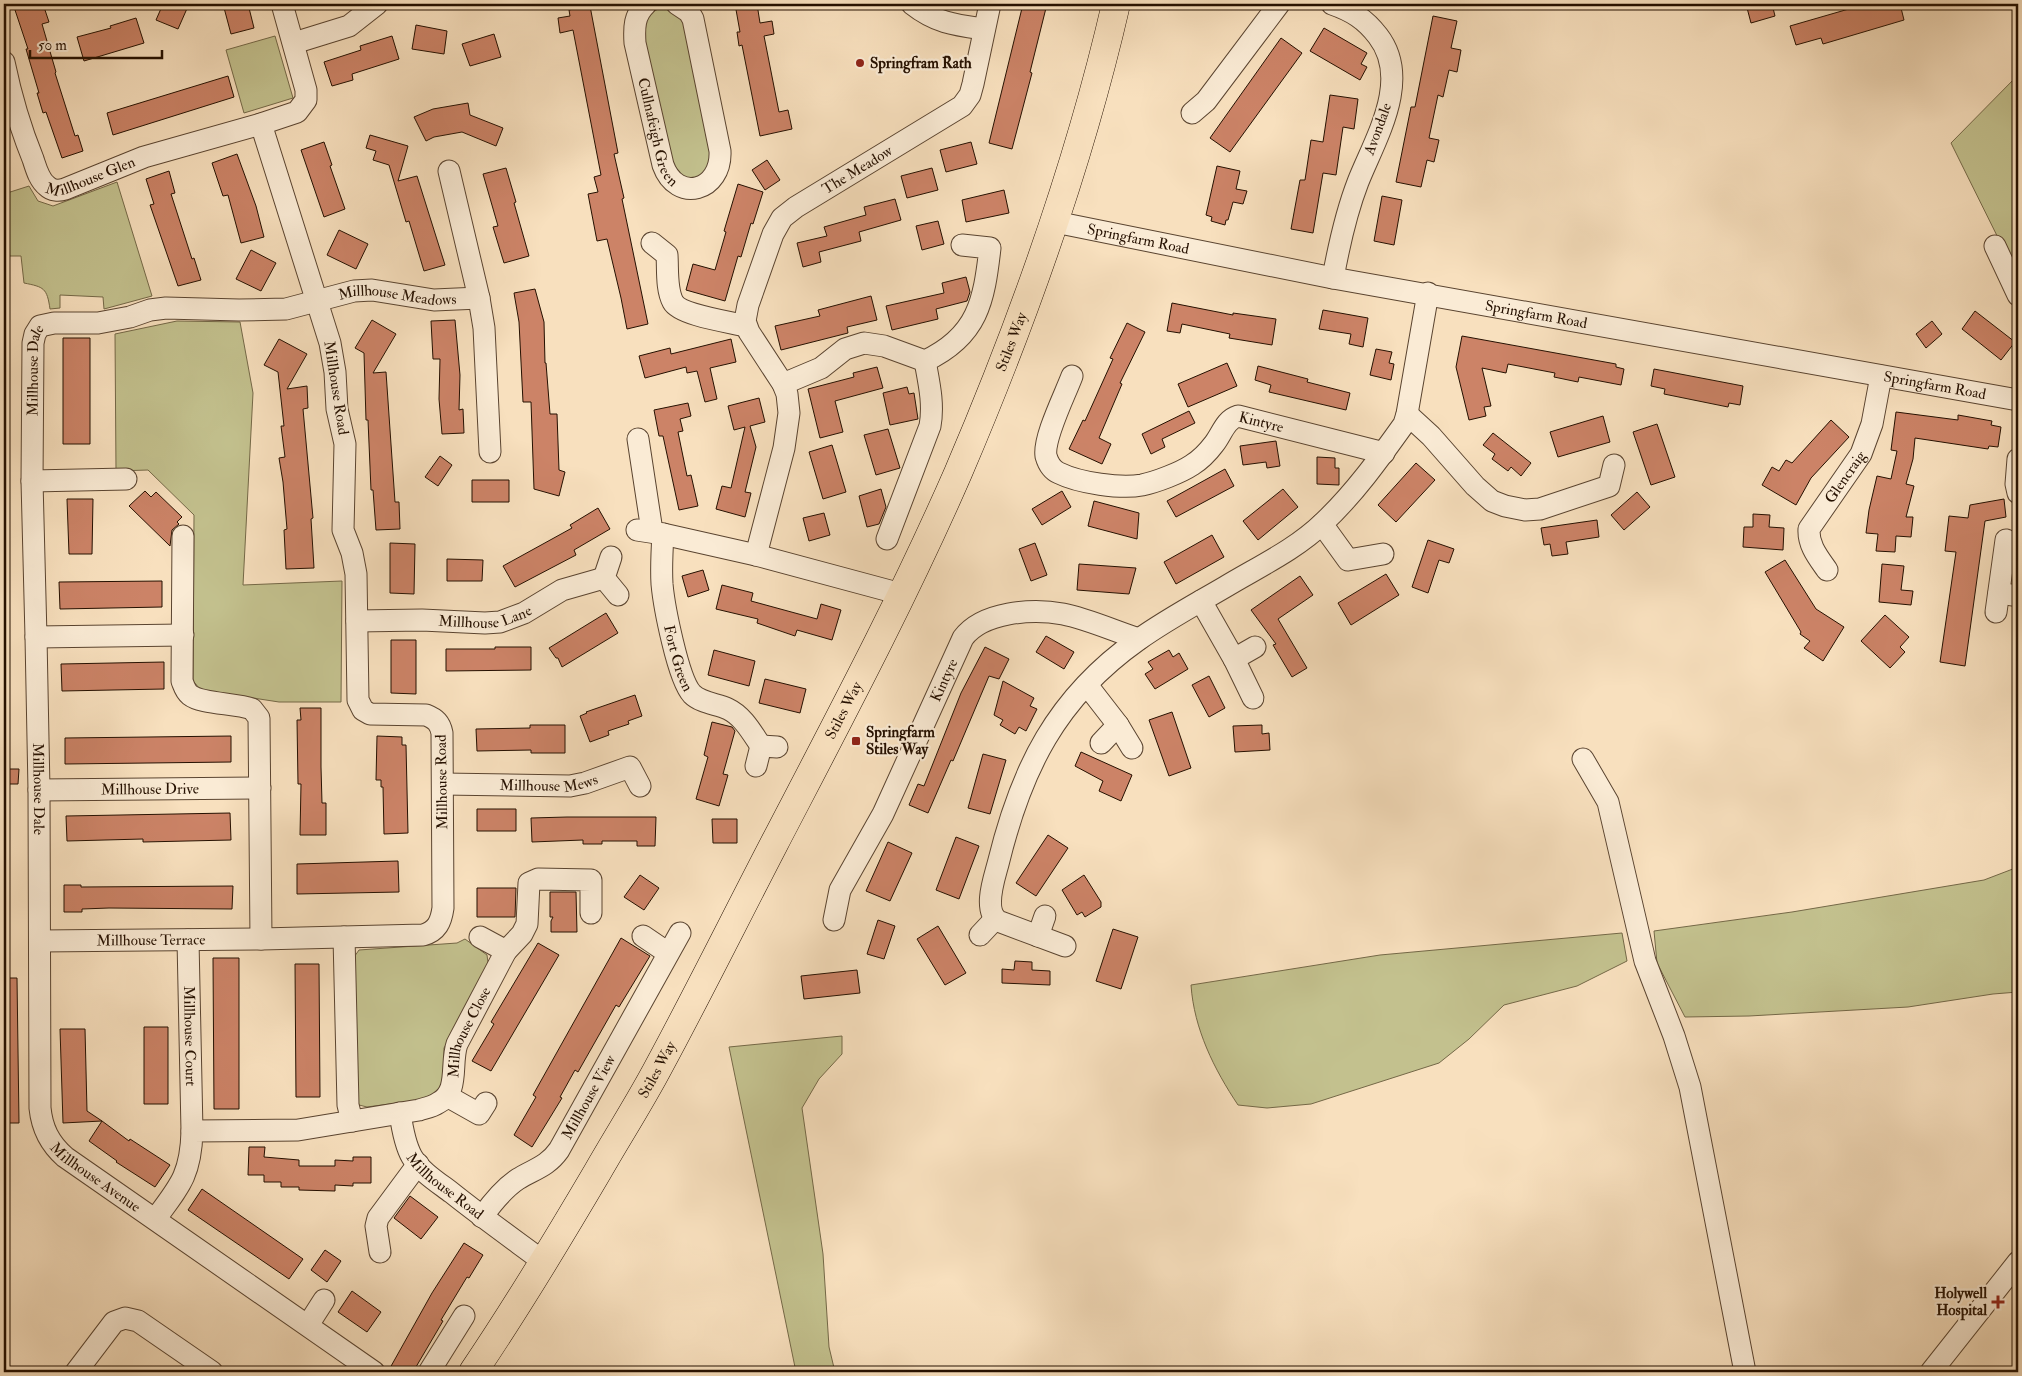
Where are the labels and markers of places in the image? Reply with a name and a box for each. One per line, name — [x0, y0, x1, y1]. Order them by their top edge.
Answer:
place label: Springfram Rath — [870, 54, 972, 74]
marker: Springfram Rath — [854, 57, 866, 69]
place label: Springfarm Stiles Way — [866, 723, 935, 760]
marker: Springfarm Stiles Way — [850, 735, 862, 747]
place label: Holywell Hospital — [1934, 1284, 1987, 1321]
marker: Holywell Hospital — [1991, 1295, 2005, 1309]

